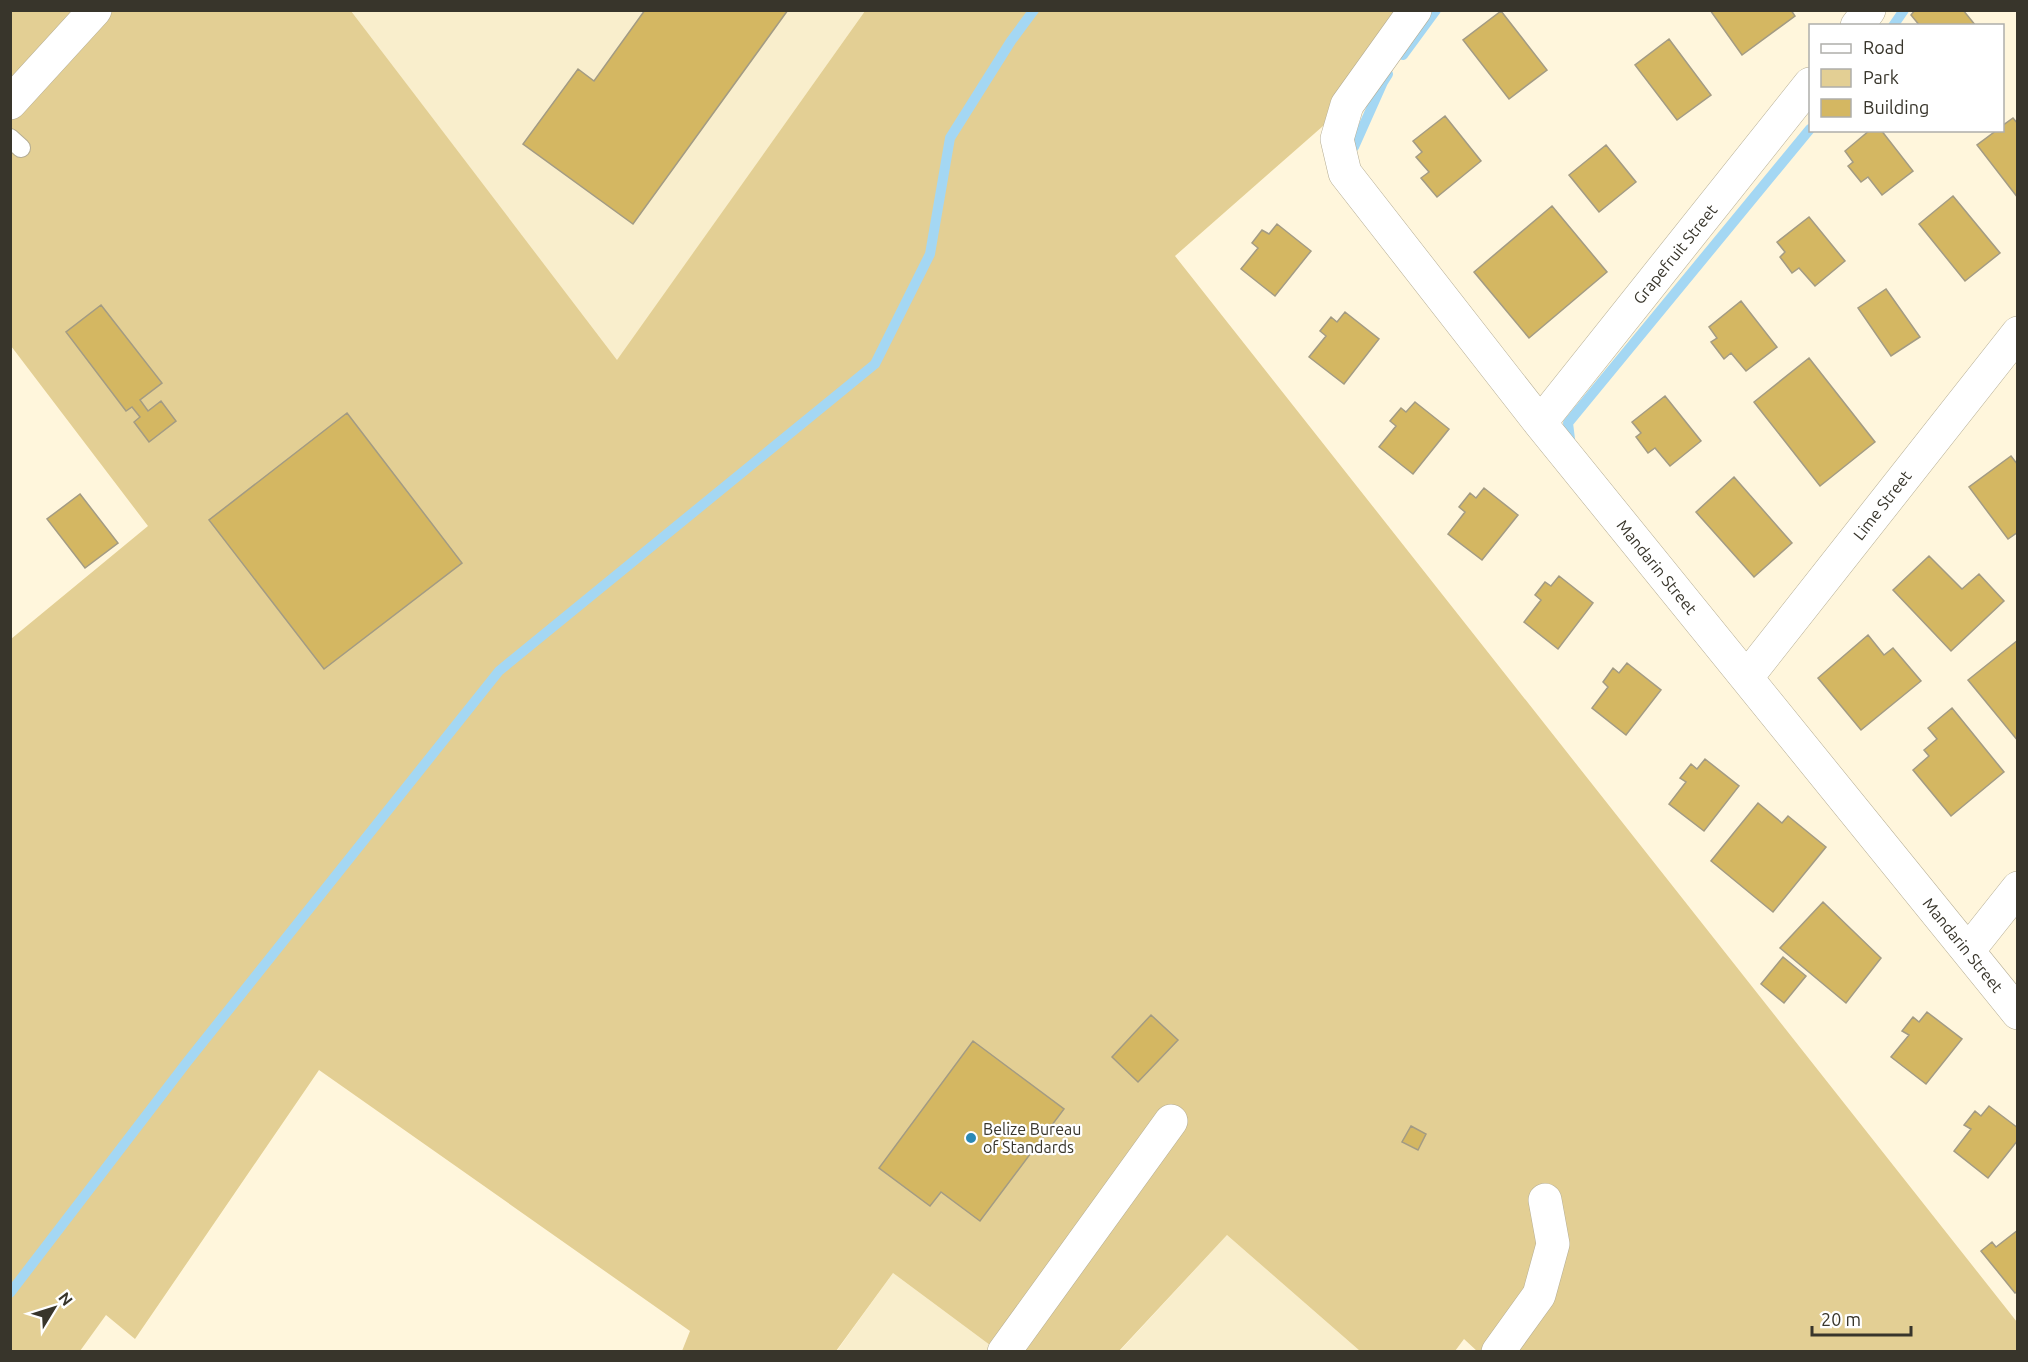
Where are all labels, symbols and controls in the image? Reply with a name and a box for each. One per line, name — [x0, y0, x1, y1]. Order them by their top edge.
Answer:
legend — [1809, 24, 2004, 132]
text: Road — [1863, 37, 1905, 57]
text: Park — [1863, 67, 1899, 87]
text: Building — [1863, 97, 1929, 117]
street label: Grapefruit Street — [1629, 200, 1721, 307]
street label: Lime Street — [1849, 466, 1915, 543]
street label: Mandarin Street — [1613, 516, 1701, 618]
street label: Mandarin Street — [1919, 894, 2007, 996]
place label: Belize Bureau of Standards — [983, 1120, 1081, 1156]
marker: Belize Bureau of Standards — [964, 1131, 978, 1145]
north arrow — [24, 1278, 84, 1338]
text: N — [55, 1289, 77, 1309]
scale bar — [1812, 1299, 1911, 1337]
text: 20 m — [1821, 1309, 1861, 1329]

